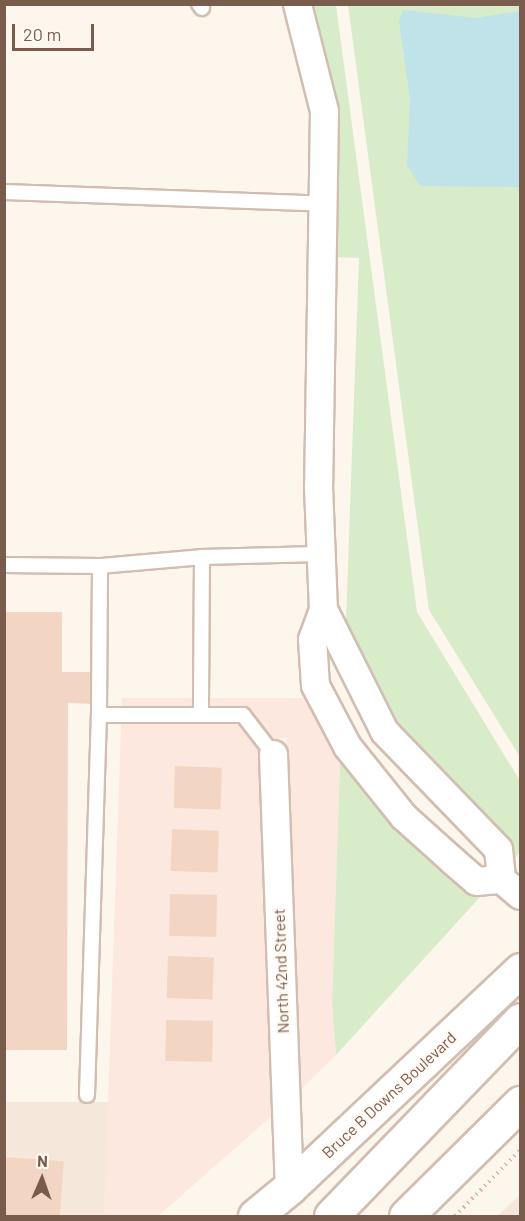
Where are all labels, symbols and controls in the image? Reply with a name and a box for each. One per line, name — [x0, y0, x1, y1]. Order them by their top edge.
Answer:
scale bar — [15, 12, 98, 50]
text: 20 m — [23, 23, 61, 45]
street label: North 42nd Street — [269, 908, 293, 1034]
street label: Bruce B Downs Boulevard — [318, 1028, 460, 1162]
north arrow — [12, 1149, 72, 1209]
text: N — [37, 1151, 48, 1170]

